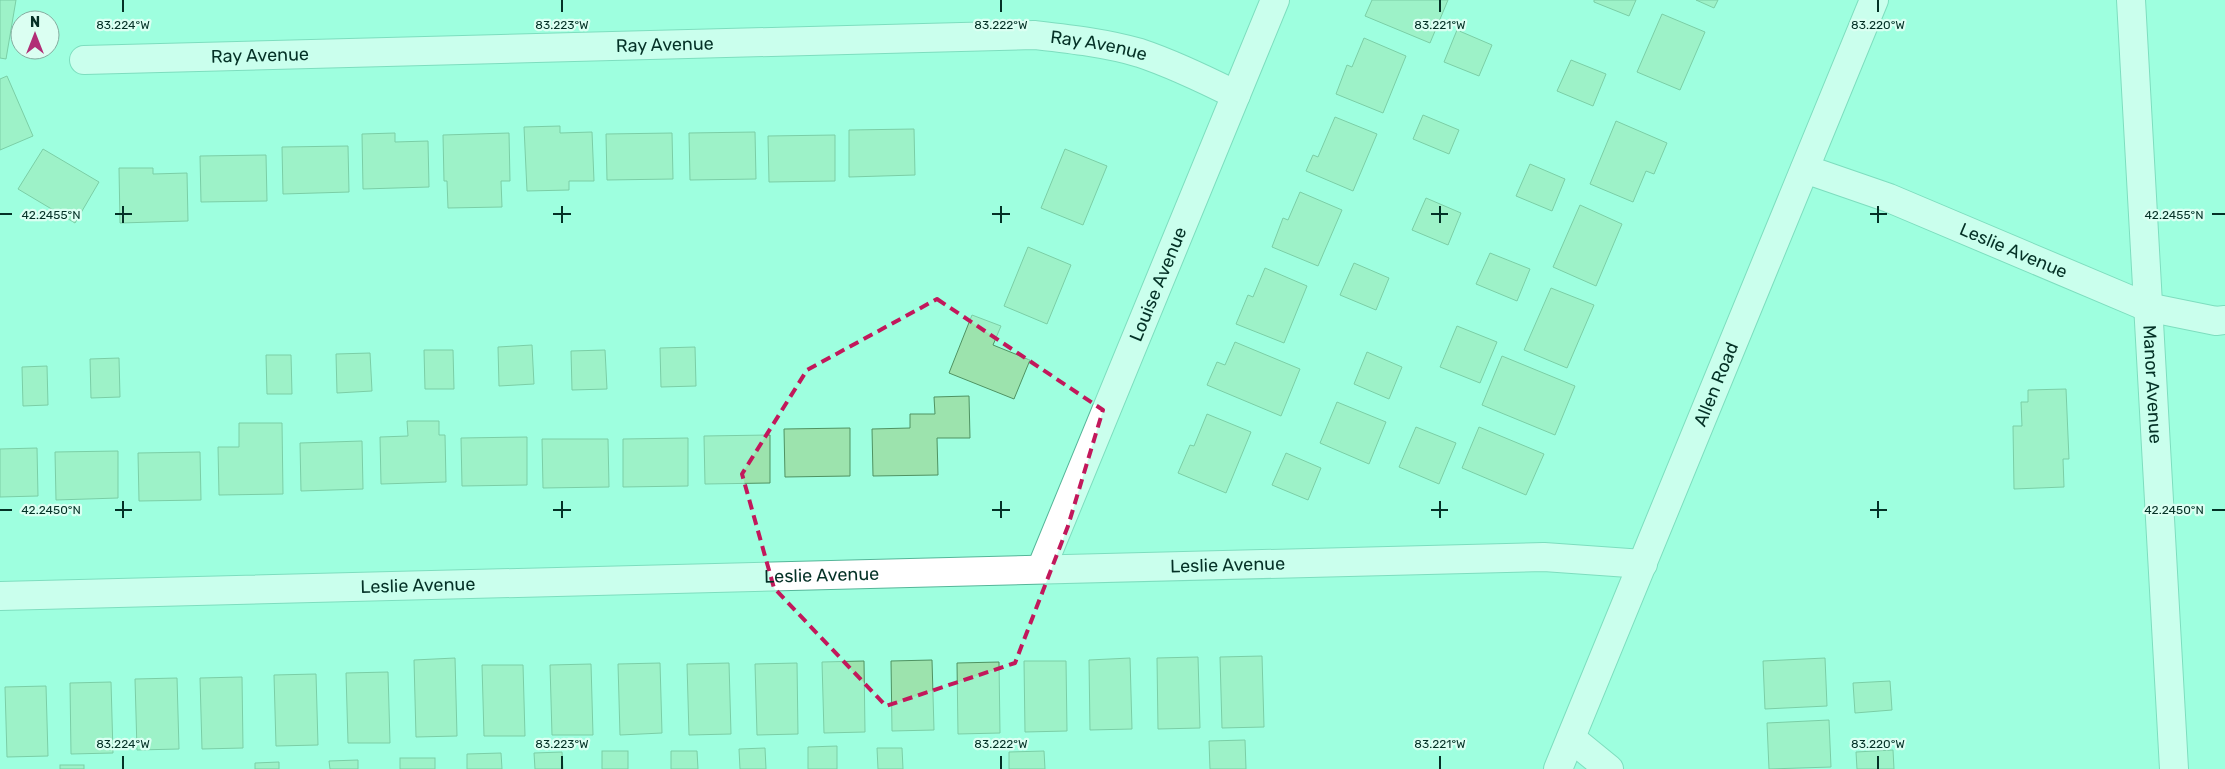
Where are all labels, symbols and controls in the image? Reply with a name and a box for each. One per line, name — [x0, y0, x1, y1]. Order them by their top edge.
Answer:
north arrow — [10, 10, 60, 60]
text: N — [30, 14, 40, 31]
text: 83.224°W — [96, 18, 150, 32]
text: 83.223°W — [535, 18, 589, 32]
text: 83.222°W — [974, 18, 1028, 32]
text: 83.221°W — [1414, 18, 1466, 32]
text: 83.220°W — [1851, 18, 1905, 32]
street label: Ray Avenue — [1049, 26, 1150, 66]
street label: Ray Avenue — [616, 32, 714, 57]
street label: Ray Avenue — [211, 43, 309, 68]
text: 42.2455°N — [21, 208, 81, 222]
text: 42.2455°N — [2144, 208, 2204, 222]
street label: Leslie Avenue — [1956, 218, 2071, 283]
street label: Louise Avenue — [1125, 224, 1191, 345]
street label: Manor Avenue — [2138, 324, 2167, 444]
street label: Allen Road — [1689, 339, 1743, 430]
text: 42.2450°N — [21, 503, 81, 517]
text: 42.2450°N — [2144, 503, 2204, 517]
street label: Leslie Avenue — [1170, 553, 1285, 577]
street label: Leslie Avenue — [764, 563, 880, 588]
street label: Leslie Avenue — [360, 573, 476, 598]
text: 83.224°W — [96, 737, 150, 751]
text: 83.223°W — [535, 737, 589, 751]
text: 83.222°W — [974, 737, 1028, 751]
text: 83.221°W — [1414, 737, 1466, 751]
text: 83.220°W — [1851, 737, 1905, 751]

